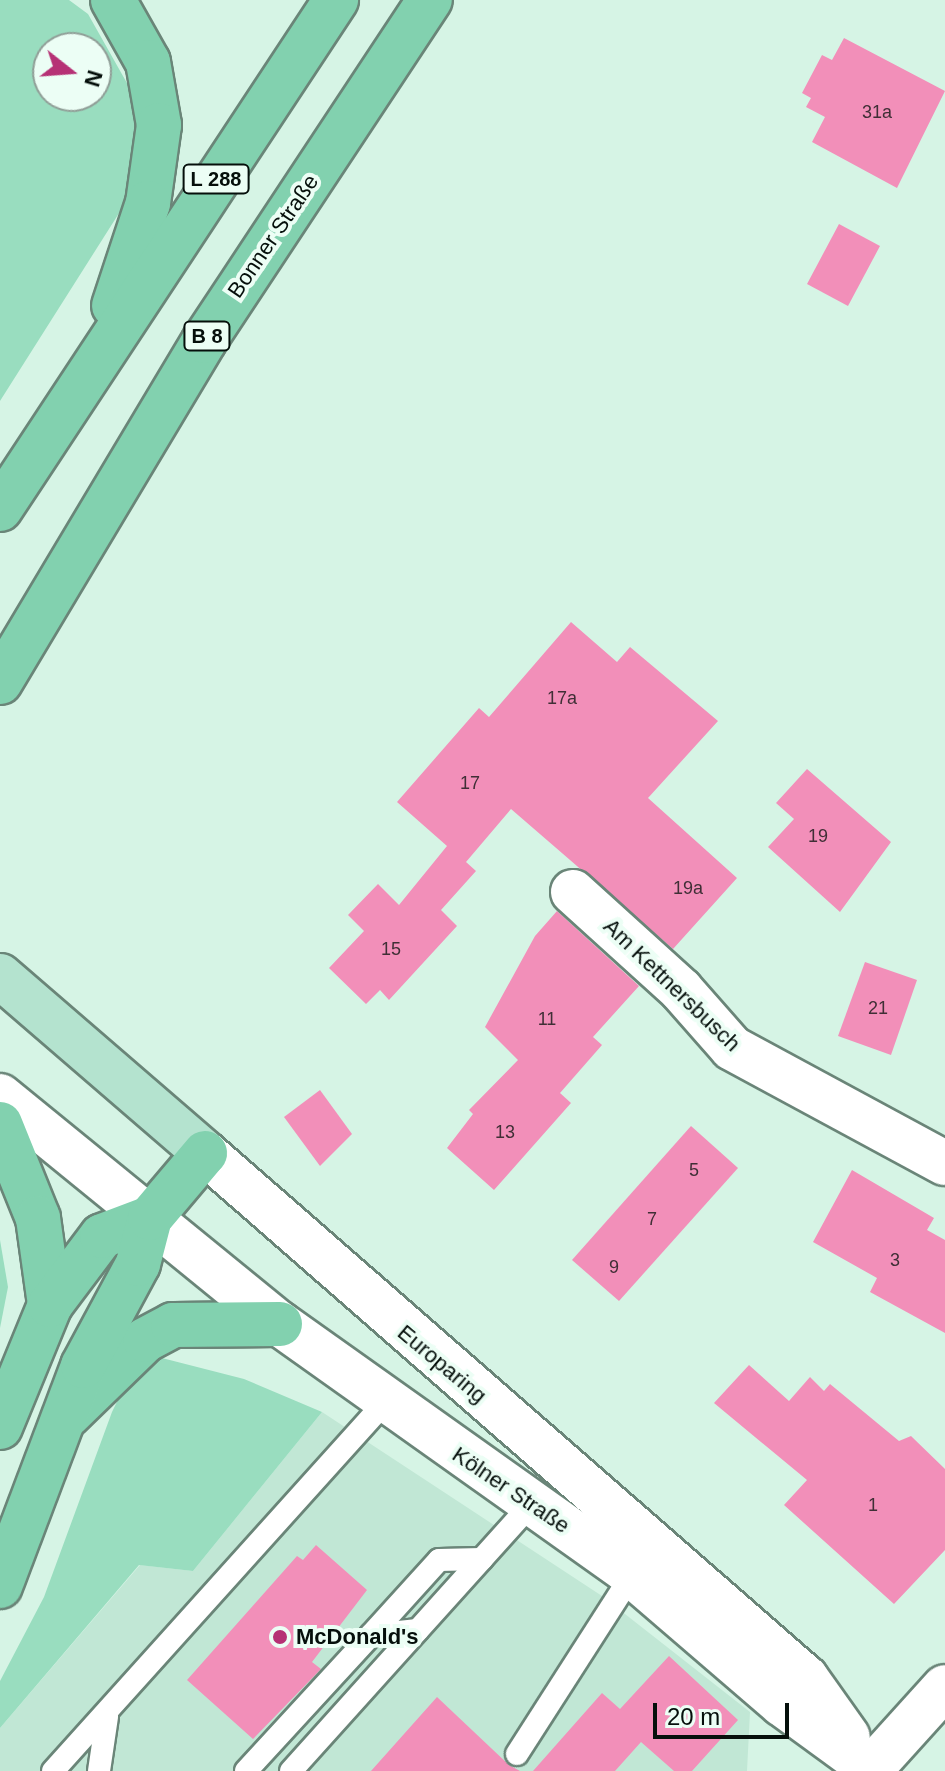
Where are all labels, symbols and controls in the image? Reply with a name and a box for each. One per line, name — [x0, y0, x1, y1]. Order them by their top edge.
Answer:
north arrow — [32, 32, 112, 112]
text: N — [79, 67, 108, 90]
house number: 31a — [862, 101, 892, 123]
road number: L 288 — [182, 163, 250, 195]
street label: Bonner Straße — [222, 169, 324, 303]
road number: B 8 — [183, 320, 231, 352]
house number: 17a — [547, 687, 577, 709]
house number: 17 — [460, 772, 480, 794]
house number: 19 — [808, 825, 828, 847]
house number: 19a — [673, 877, 703, 899]
street label: Am Kettnersbusch — [598, 913, 746, 1057]
house number: 15 — [381, 938, 401, 960]
house number: 21 — [868, 997, 888, 1019]
house number: 11 — [538, 1008, 556, 1030]
house number: 13 — [495, 1121, 515, 1143]
house number: 5 — [689, 1159, 699, 1181]
house number: 7 — [647, 1208, 657, 1230]
house number: 3 — [890, 1249, 900, 1271]
house number: 9 — [609, 1256, 619, 1278]
street label: Europaring — [392, 1319, 492, 1409]
street label: Kölner Straße — [447, 1441, 575, 1539]
house number: 1 — [868, 1494, 878, 1516]
place label: McDonald's — [296, 1624, 419, 1650]
marker: McDonald's — [271, 1628, 289, 1646]
scale bar — [657, 1687, 793, 1737]
text: 20 m — [667, 1703, 720, 1730]

